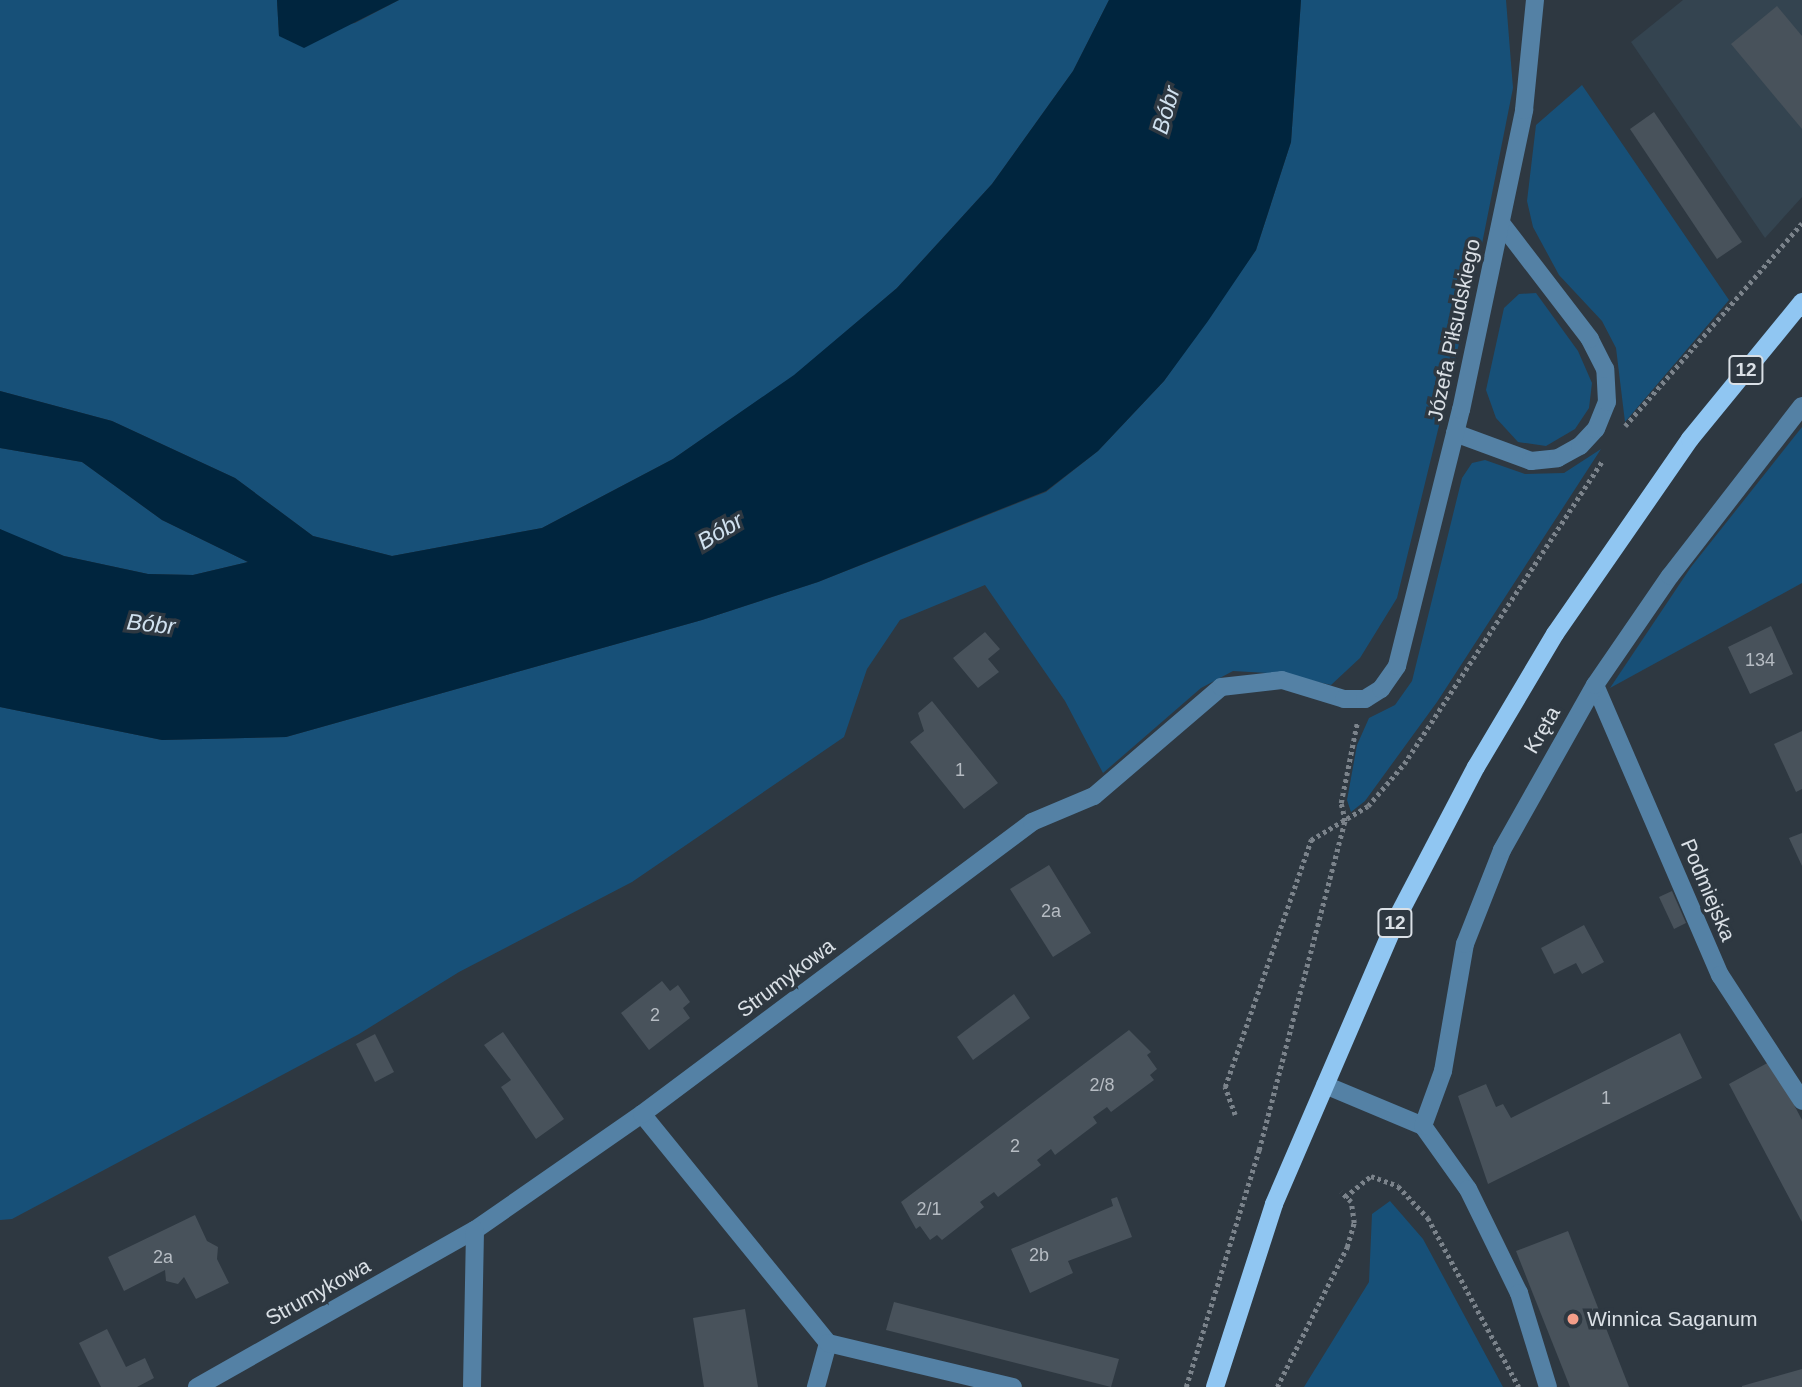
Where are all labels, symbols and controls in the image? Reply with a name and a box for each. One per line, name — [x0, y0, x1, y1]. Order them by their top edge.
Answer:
water label: Bóbr — [1146, 83, 1186, 137]
street label: Józefa Piłsudskiego — [1422, 237, 1486, 423]
road number: 12 — [1727, 354, 1765, 386]
water label: Bóbr — [692, 507, 748, 555]
water label: Bóbr — [125, 608, 177, 640]
house number: 134 — [1745, 649, 1775, 671]
street label: Kręta — [1519, 702, 1565, 758]
house number: 1 — [955, 759, 965, 781]
street label: Podmiejska — [1675, 835, 1741, 945]
house number: 2a — [1041, 900, 1061, 922]
road number: 12 — [1376, 908, 1414, 939]
street label: Strumykowa — [732, 933, 840, 1023]
house number: 2 — [650, 1004, 660, 1026]
house number: 2/8 — [1089, 1074, 1115, 1096]
house number: 1 — [1601, 1087, 1611, 1109]
house number: 2 — [1010, 1135, 1020, 1157]
house number: 2/1 — [916, 1198, 942, 1220]
house number: 2b — [1029, 1244, 1049, 1266]
house number: 2a — [153, 1246, 173, 1268]
street label: Strumykowa — [261, 1253, 375, 1331]
place label: Winnica Saganum — [1587, 1306, 1757, 1332]
marker: Winnica Saganum — [1565, 1311, 1581, 1327]

